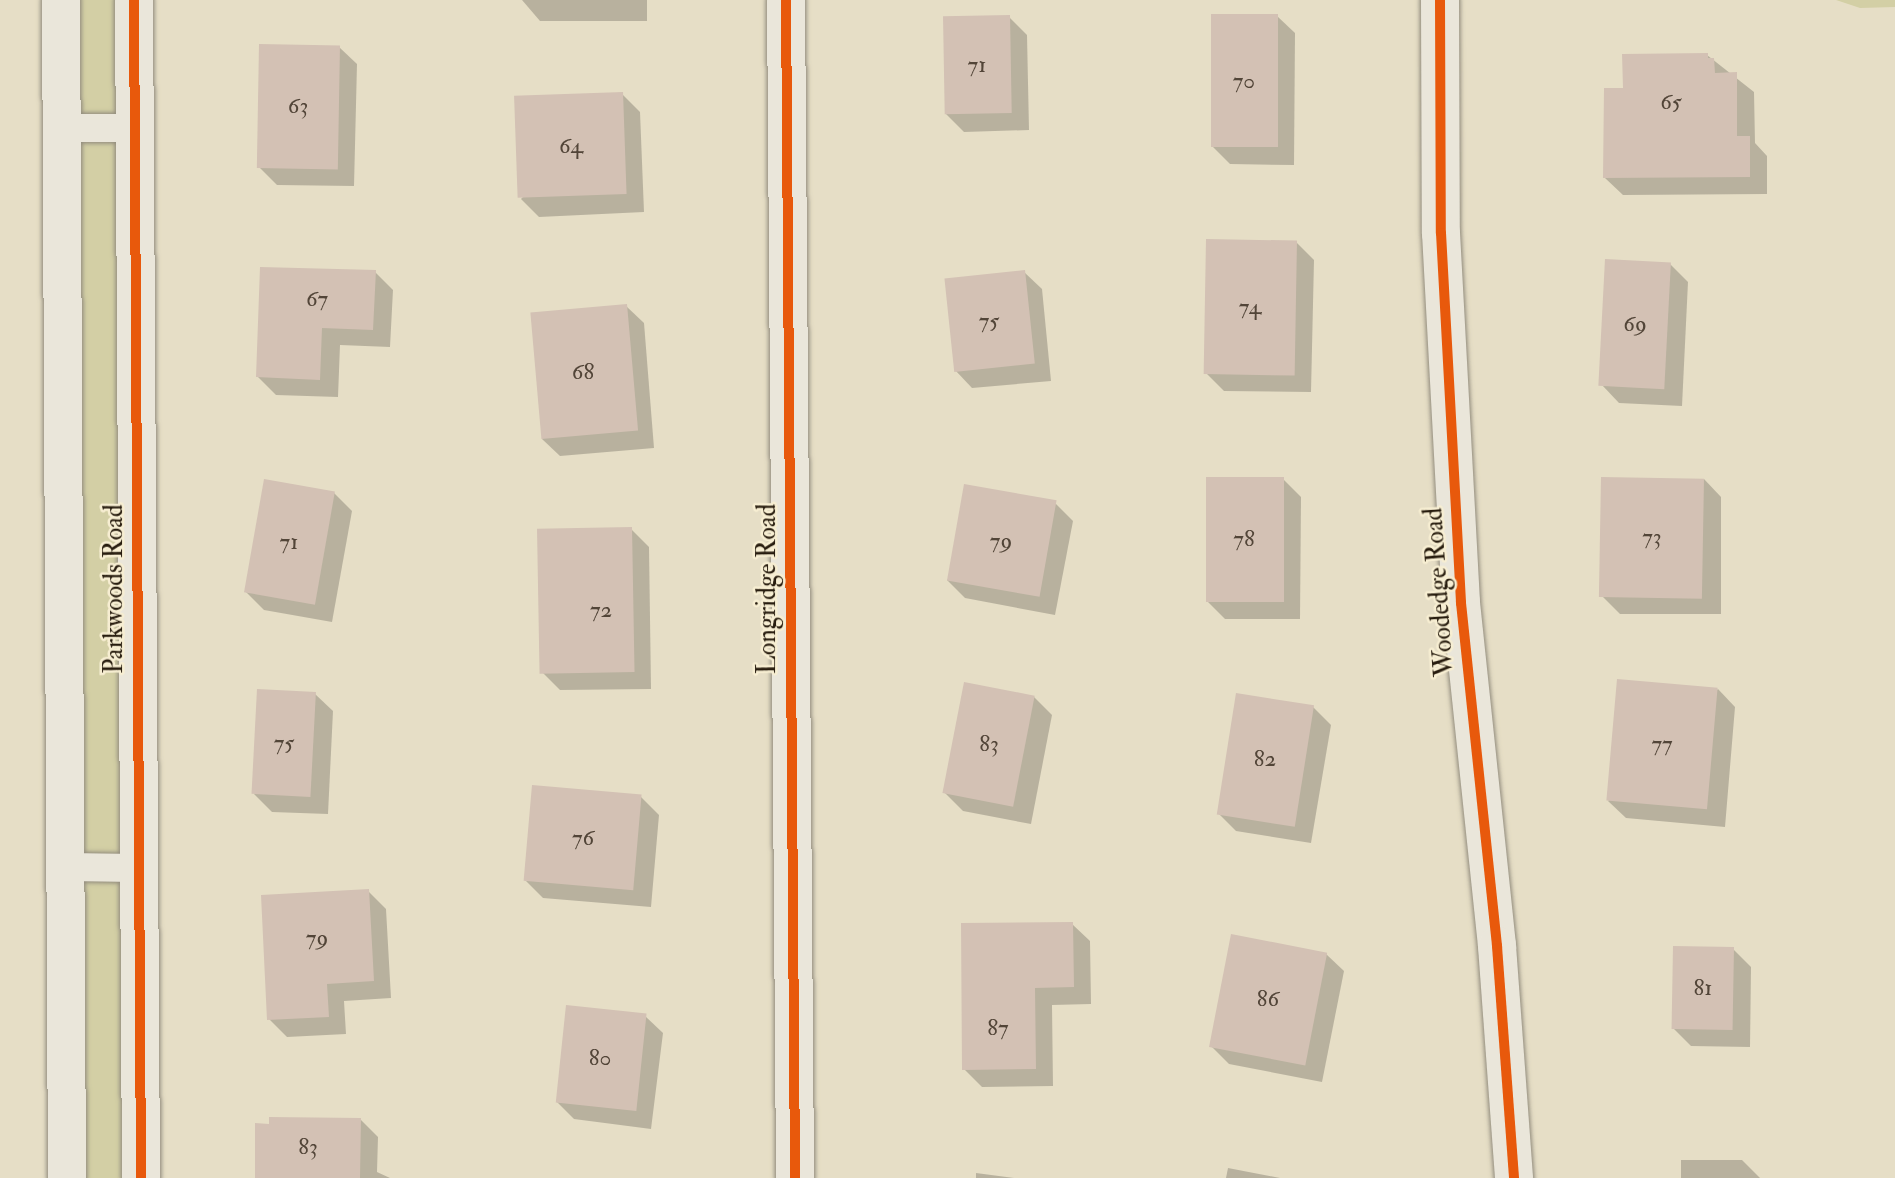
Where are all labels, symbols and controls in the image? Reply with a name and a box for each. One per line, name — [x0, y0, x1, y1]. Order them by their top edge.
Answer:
house number: 71 — [968, 51, 986, 79]
house number: 70 — [1233, 67, 1255, 95]
house number: 65 — [1660, 88, 1682, 116]
house number: 63 — [288, 92, 308, 120]
house number: 64 — [559, 132, 583, 160]
house number: 67 — [306, 285, 328, 313]
house number: 74 — [1239, 293, 1261, 321]
house number: 75 — [979, 307, 999, 335]
house number: 69 — [1623, 310, 1647, 338]
house number: 68 — [572, 358, 594, 386]
street label: Parkwoods Road — [99, 504, 131, 674]
street label: Longridge Road — [752, 504, 784, 674]
street label: Woodedge Road — [1419, 507, 1461, 677]
house number: 73 — [1642, 523, 1662, 551]
house number: 78 — [1233, 525, 1255, 553]
house number: 79 — [990, 527, 1012, 555]
house number: 71 — [280, 528, 298, 556]
house number: 72 — [590, 596, 612, 624]
house number: 75 — [274, 729, 294, 757]
house number: 83 — [979, 730, 999, 758]
house number: 77 — [1651, 730, 1673, 758]
house number: 82 — [1254, 745, 1276, 773]
house number: 76 — [572, 824, 594, 852]
house number: 79 — [306, 924, 328, 952]
house number: 81 — [1693, 974, 1713, 1002]
house number: 86 — [1257, 985, 1279, 1013]
house number: 87 — [987, 1014, 1009, 1042]
house number: 80 — [589, 1044, 611, 1072]
house number: 83 — [298, 1133, 318, 1161]

